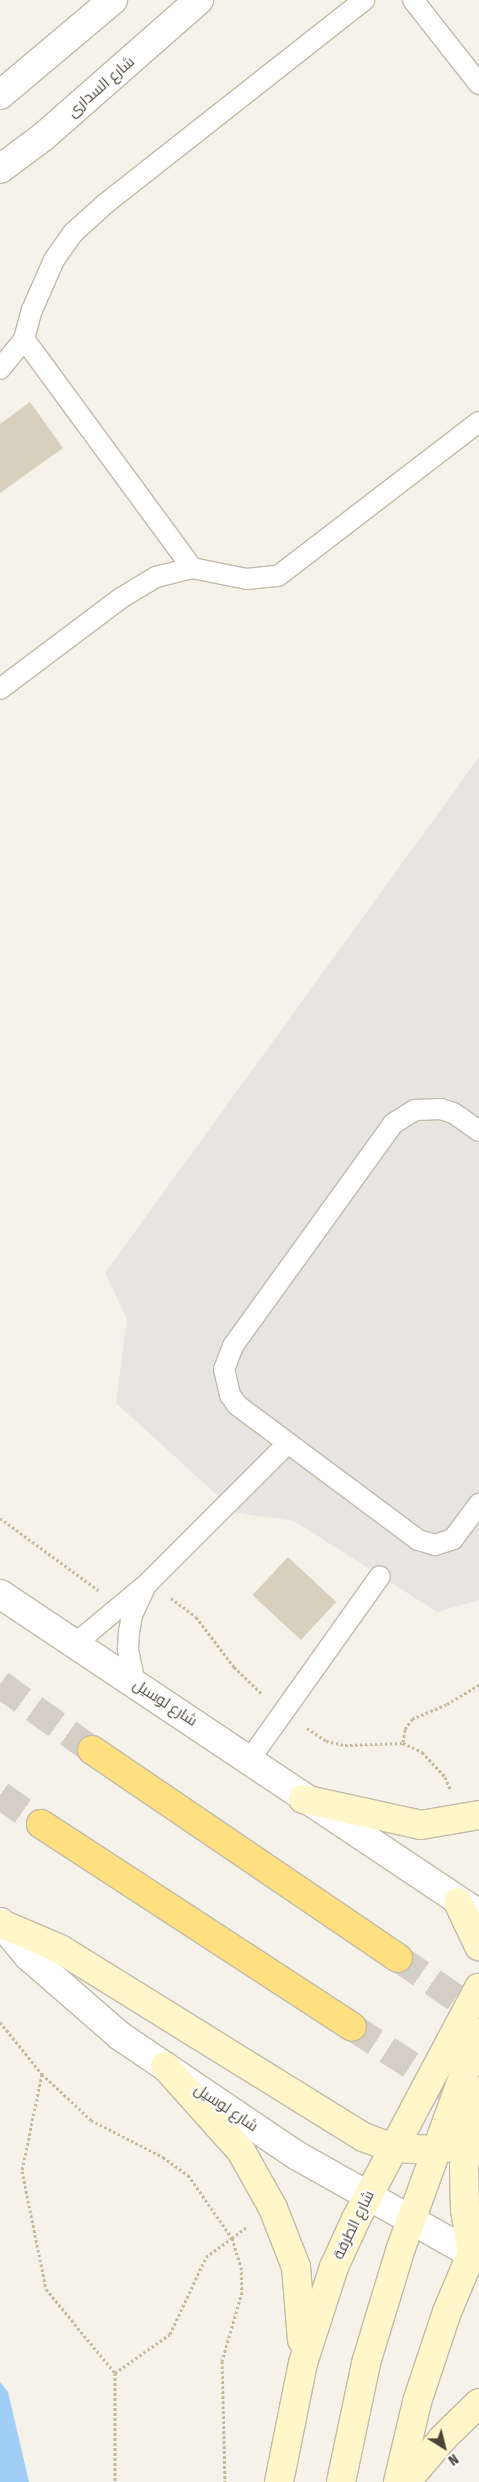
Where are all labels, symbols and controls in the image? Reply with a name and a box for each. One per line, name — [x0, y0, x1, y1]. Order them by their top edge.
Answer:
street label: شارع السدارى — [64, 53, 138, 121]
street label: شارع لوسيل — [130, 1676, 200, 1730]
street label: شارع لوسيل — [191, 2080, 261, 2136]
street label: شارع الطرفة — [330, 2188, 378, 2262]
north arrow — [419, 2422, 469, 2472]
text: N — [445, 2450, 462, 2469]

